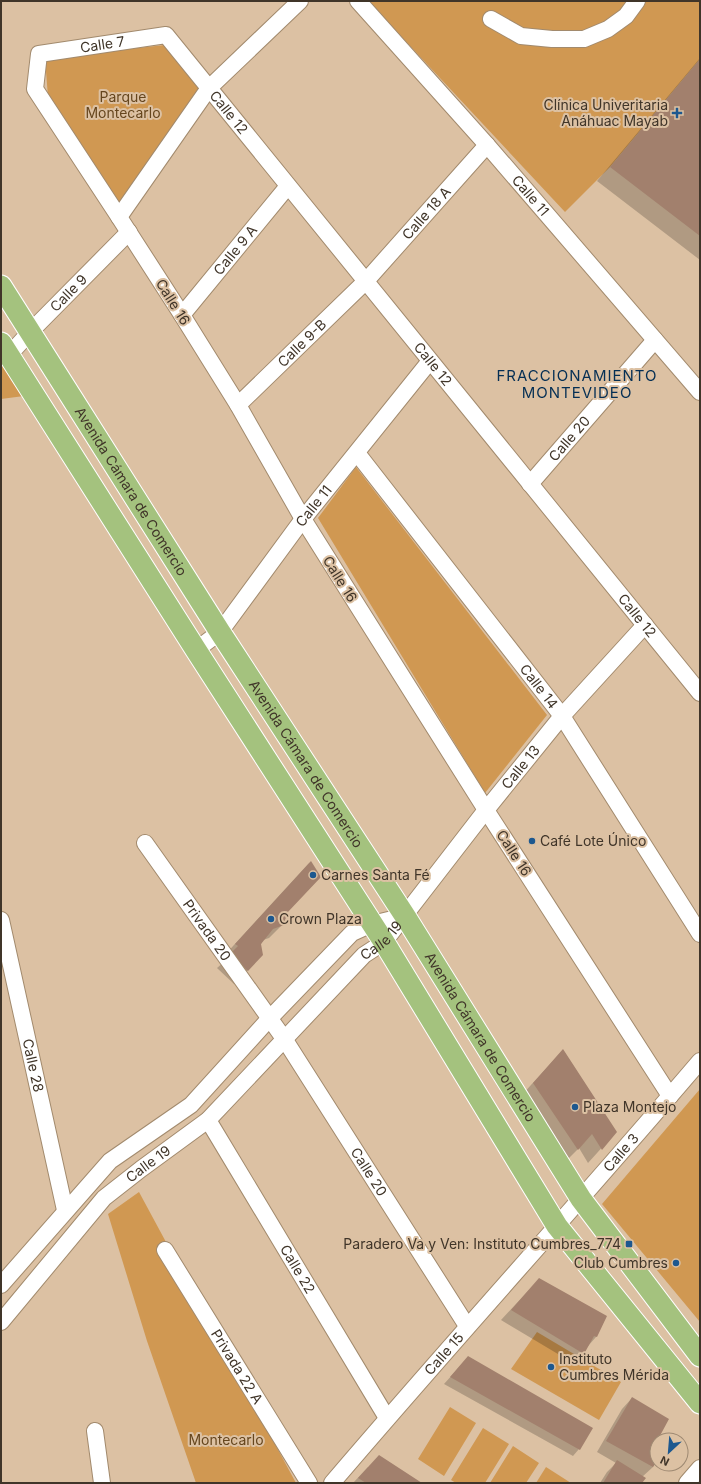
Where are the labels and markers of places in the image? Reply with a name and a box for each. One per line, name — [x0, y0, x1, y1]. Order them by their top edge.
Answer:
place label: Clínica Univeritaria Anáhuac Mayab — [543, 96, 668, 129]
marker: Clínica Univeritaria Anáhuac Mayab — [671, 107, 683, 119]
place label: Café Lote Único — [540, 832, 646, 849]
marker: Café Lote Único — [527, 836, 537, 846]
place label: Carnes Santa Fé — [321, 866, 430, 883]
marker: Carnes Santa Fé — [308, 870, 318, 880]
place label: Crown Plaza — [279, 910, 362, 927]
marker: Crown Plaza — [266, 914, 276, 924]
place label: Plaza Montejo — [583, 1098, 676, 1115]
marker: Plaza Montejo — [570, 1102, 580, 1112]
place label: Paradero Va y Ven: Instituto Cumbres_774 — [343, 1235, 621, 1252]
marker: Paradero Va y Ven: Instituto Cumbres_774 — [624, 1239, 634, 1249]
place label: Club Cumbres — [574, 1254, 668, 1271]
marker: Club Cumbres — [671, 1258, 681, 1268]
place label: Instituto Cumbres Mérida — [559, 1350, 669, 1383]
marker: Instituto Cumbres Mérida — [546, 1362, 556, 1372]

